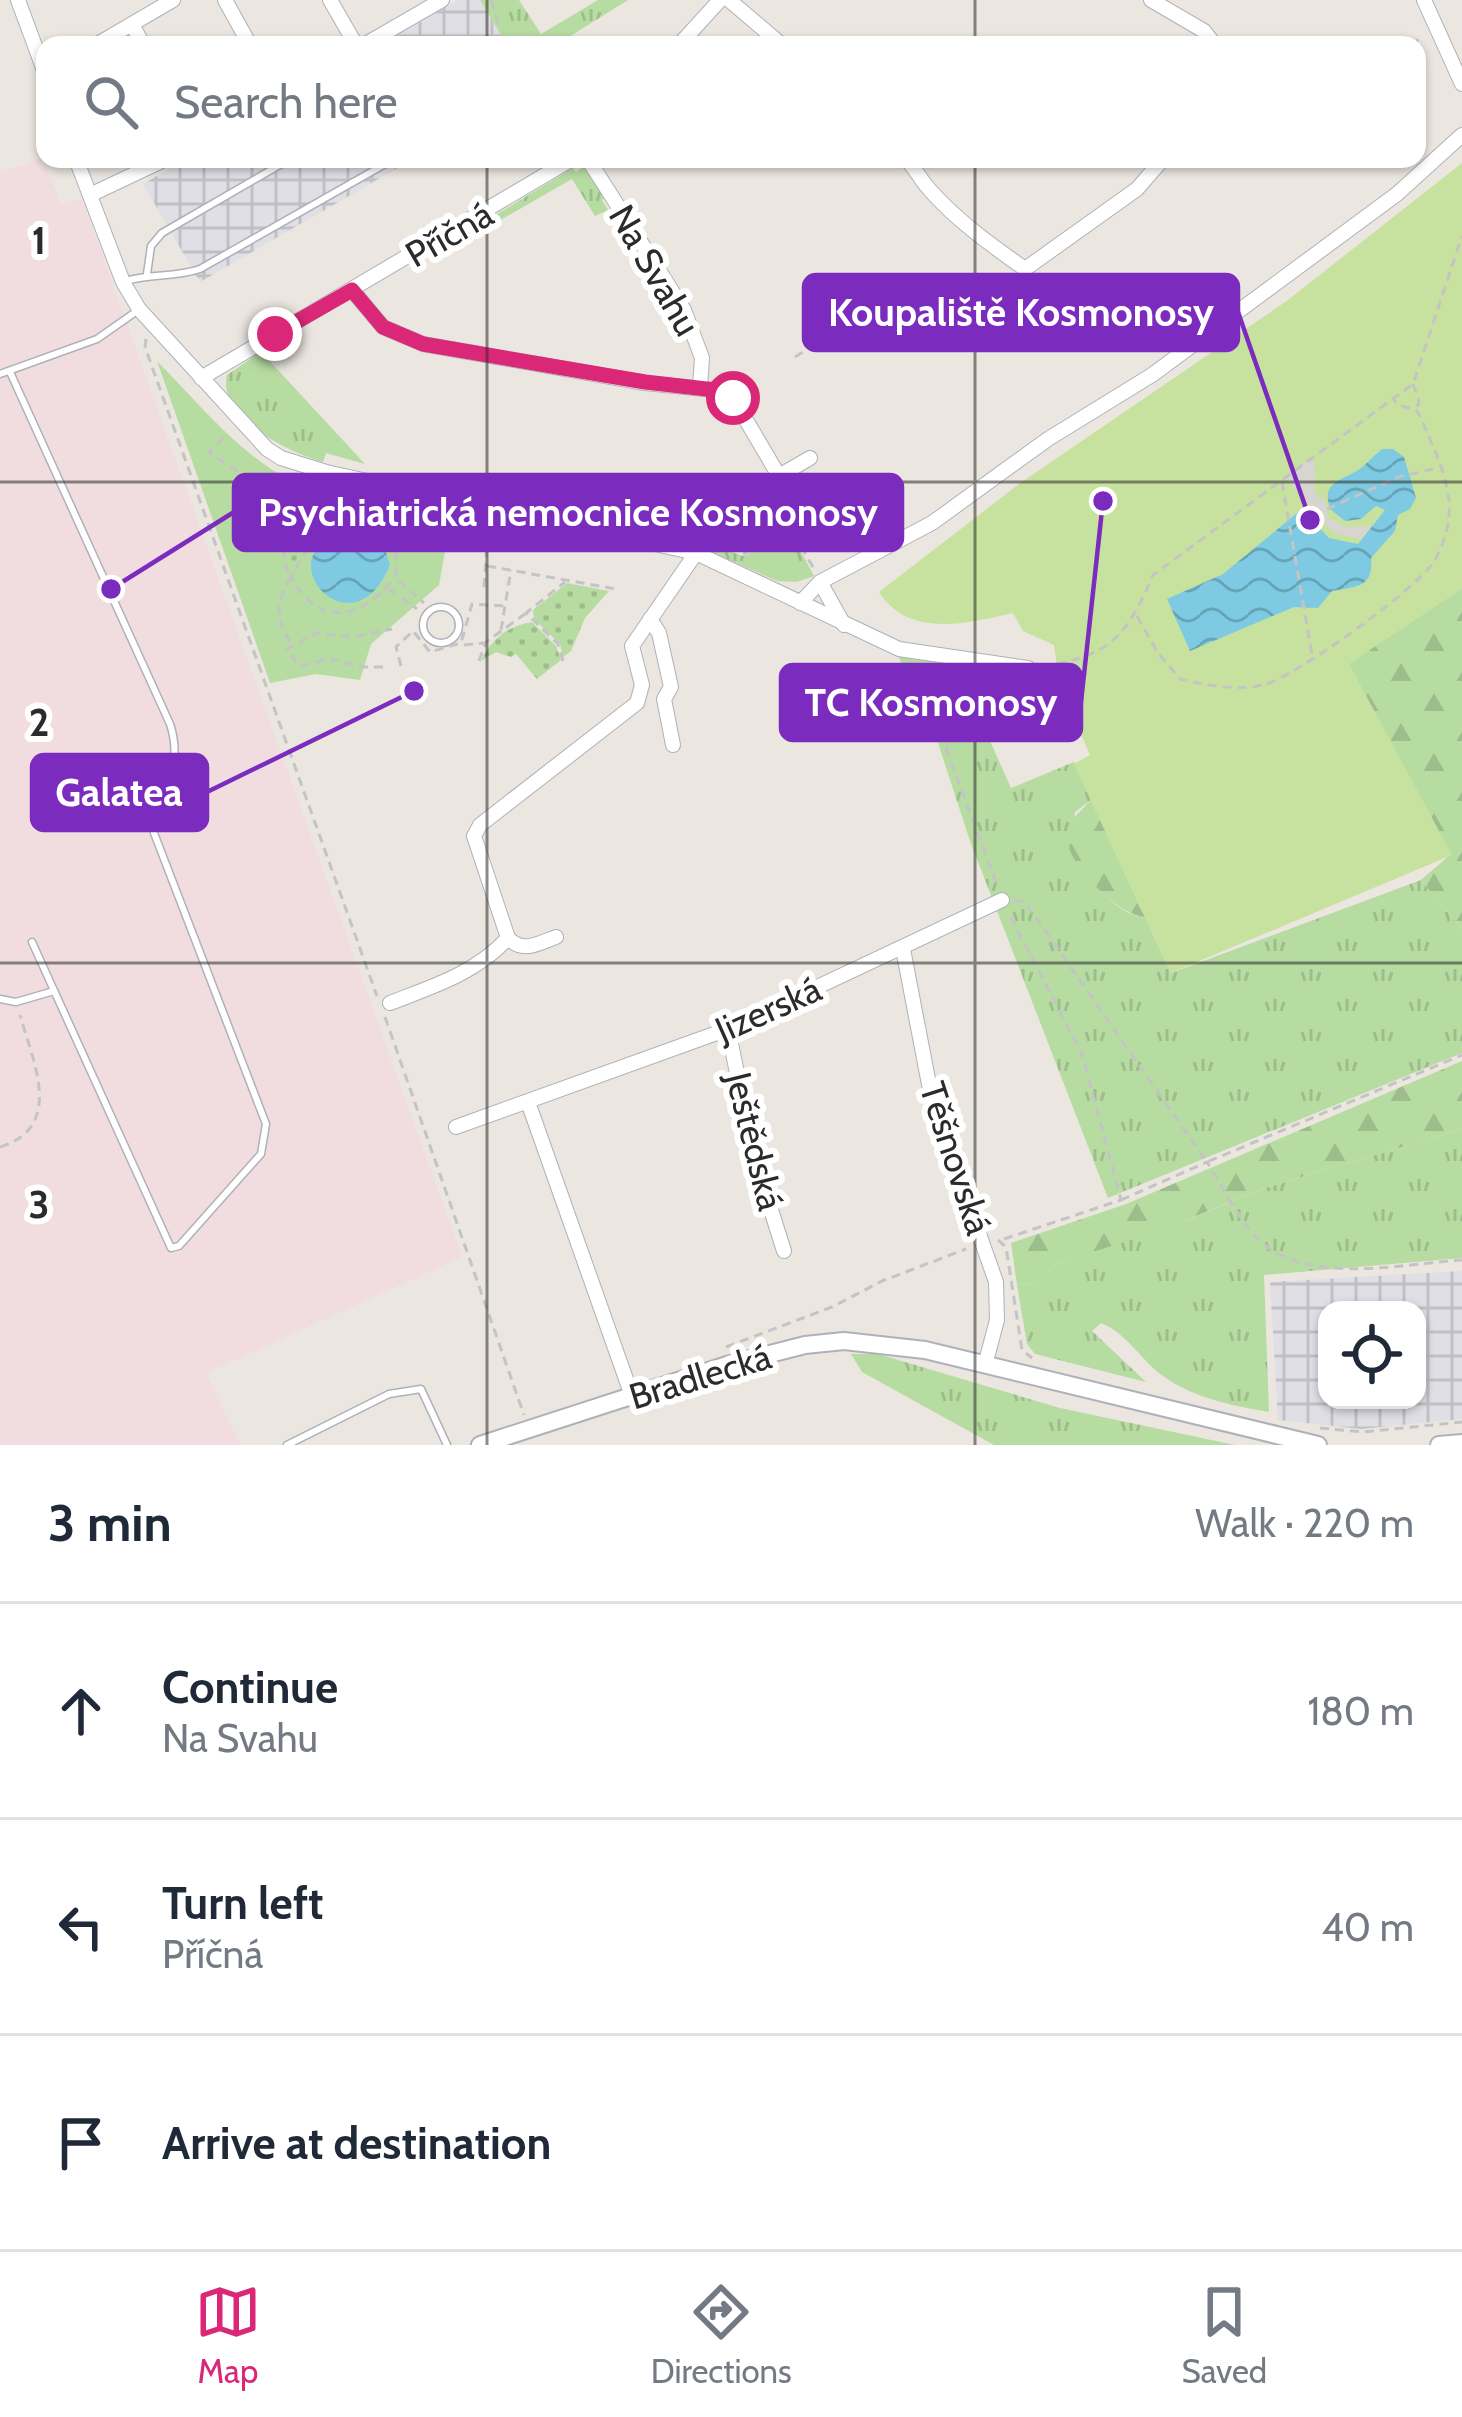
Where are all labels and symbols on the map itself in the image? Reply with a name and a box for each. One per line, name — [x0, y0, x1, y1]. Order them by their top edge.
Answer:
street label: Příčná — [398, 192, 500, 276]
street label: Na Svahu — [600, 197, 710, 343]
text: 1 — [32, 216, 46, 264]
callout: Koupaliště Kosmonosy — [804, 275, 1238, 350]
text: Koupaliště Kosmonosy — [828, 288, 1214, 336]
route end — [248, 307, 302, 361]
route start — [706, 371, 760, 425]
callout: Psychiatrická nemocnice Kosmonosy — [234, 475, 902, 550]
text: Psychiatrická nemocnice Kosmonosy — [258, 488, 878, 536]
callout: TC Kosmonosy — [781, 665, 1081, 740]
text: TC Kosmonosy — [805, 678, 1057, 726]
text: 2 — [29, 698, 49, 746]
callout: Galatea — [32, 755, 207, 830]
text: Galatea — [55, 768, 183, 816]
street label: Jizerská — [707, 966, 828, 1052]
street label: Ještědská — [716, 1066, 793, 1215]
street label: Těšnovská — [911, 1076, 1001, 1240]
text: 3 — [28, 1180, 50, 1228]
street label: Bradlecká — [624, 1334, 776, 1418]

